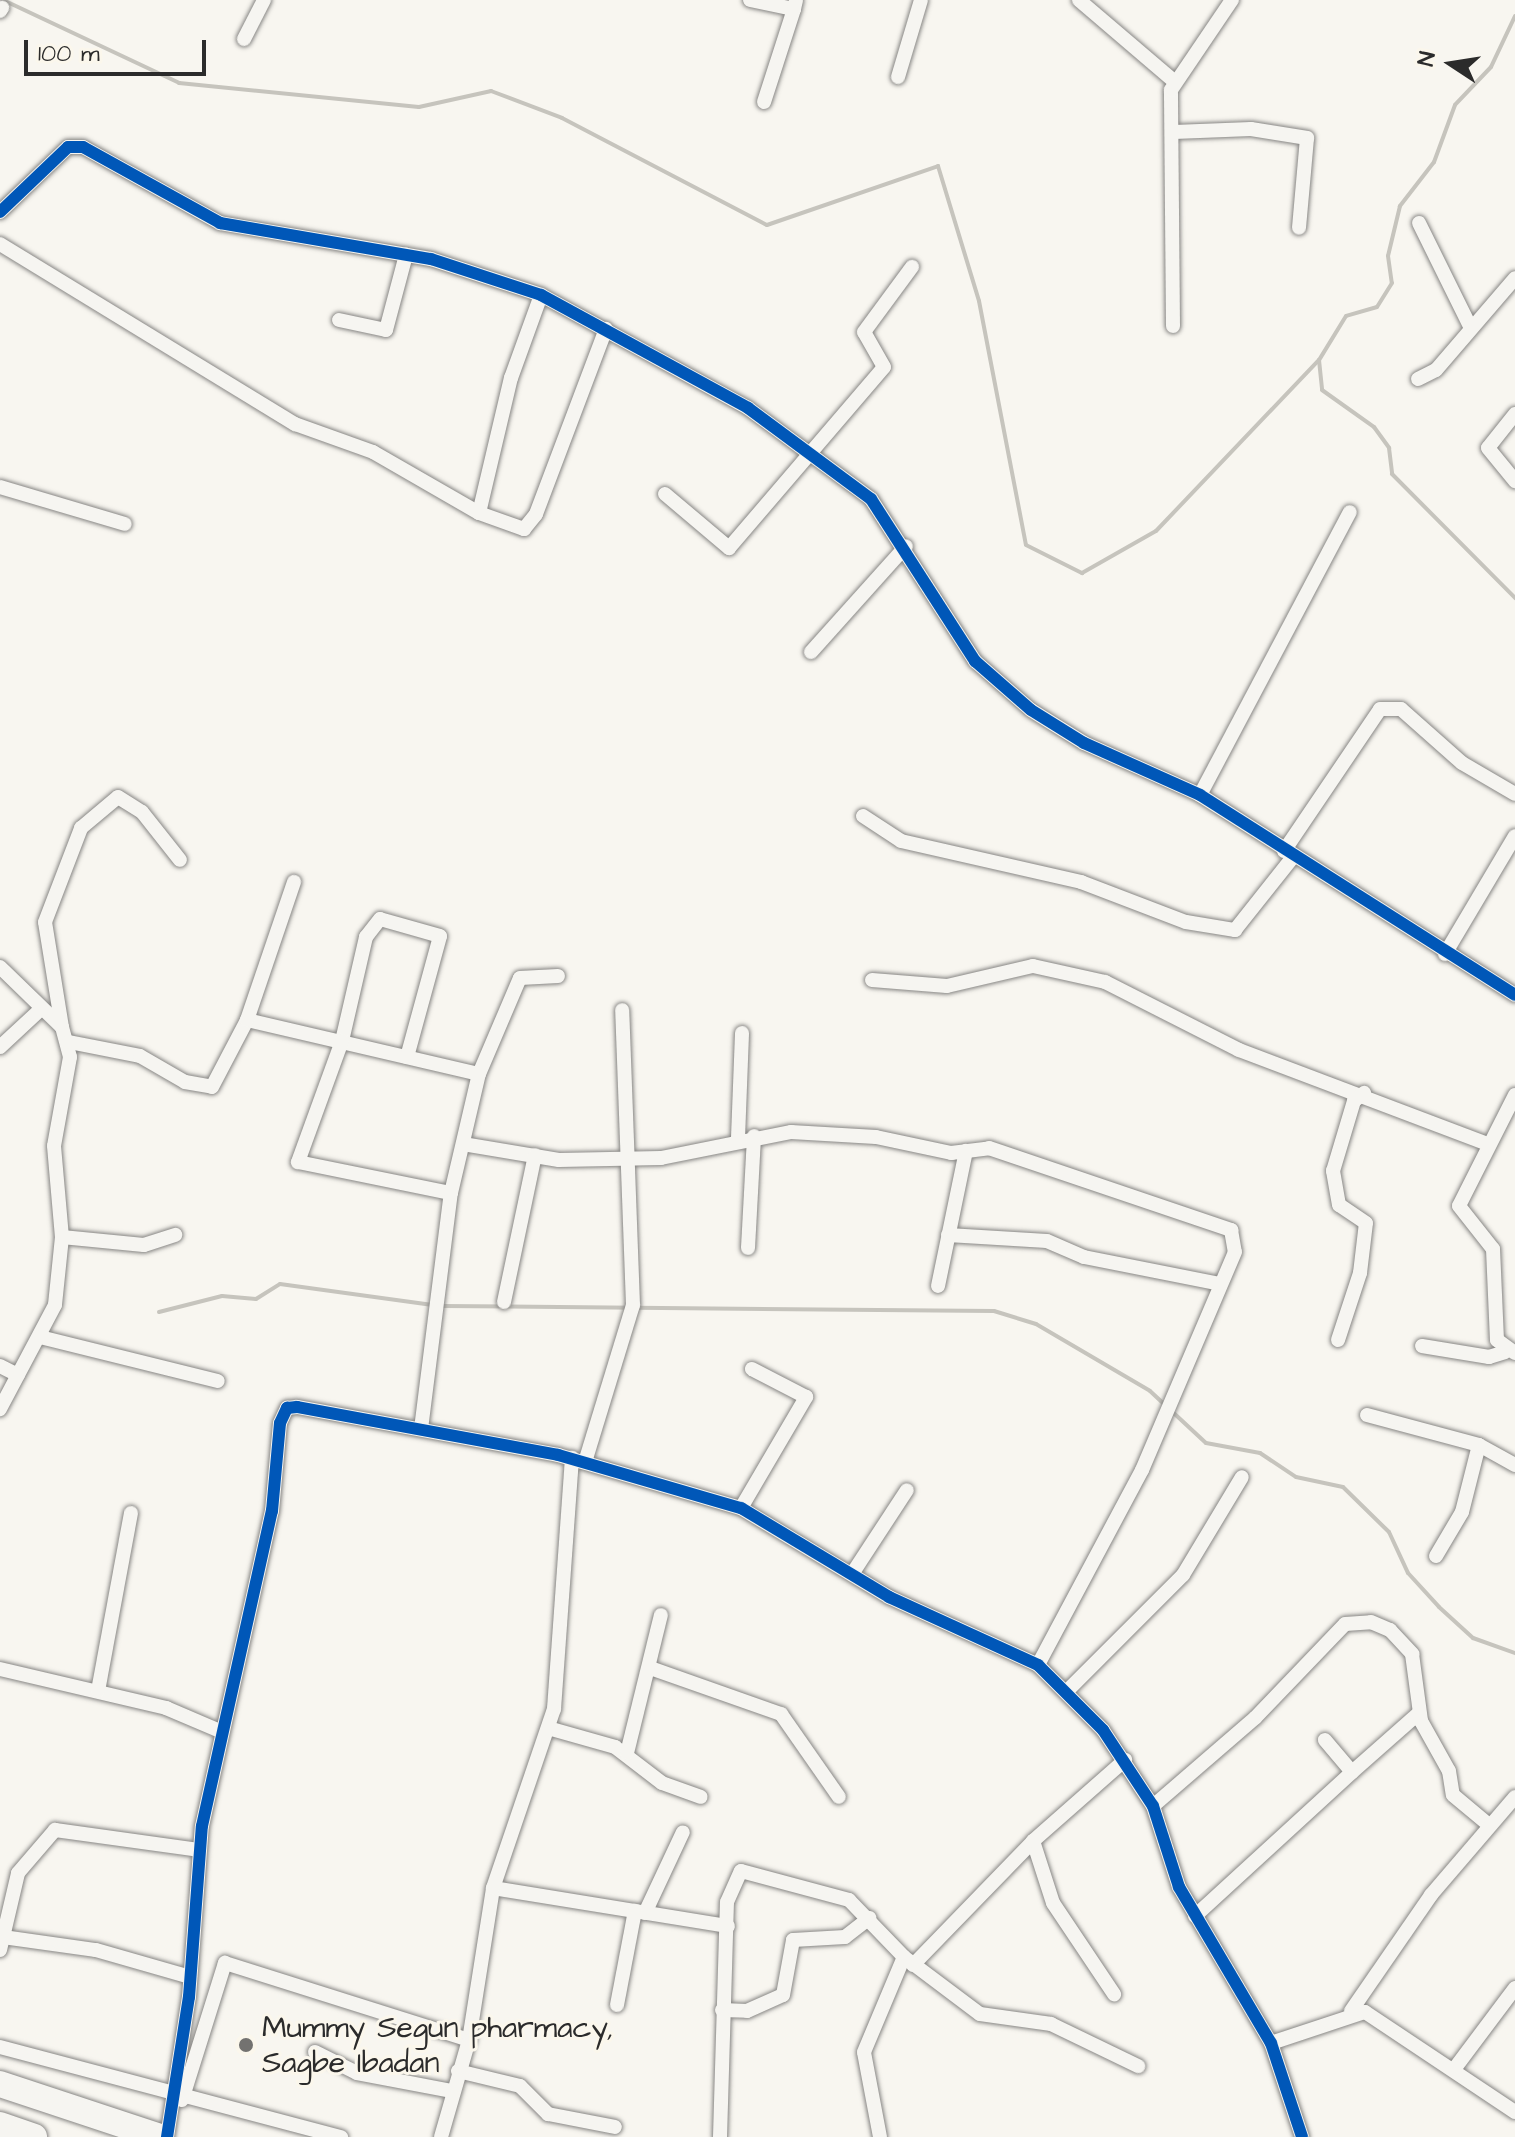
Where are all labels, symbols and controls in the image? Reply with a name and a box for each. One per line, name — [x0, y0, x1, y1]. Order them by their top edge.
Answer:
scale bar — [28, 24, 210, 74]
north arrow — [1411, 24, 1491, 104]
text: 100 m — [38, 37, 100, 71]
text: N — [1410, 49, 1444, 69]
place label: Mummy Segun pharmacy, Sagbe Ibadan — [262, 2010, 613, 2080]
marker: Mummy Segun pharmacy, Sagbe Ibadan — [237, 2036, 255, 2054]

